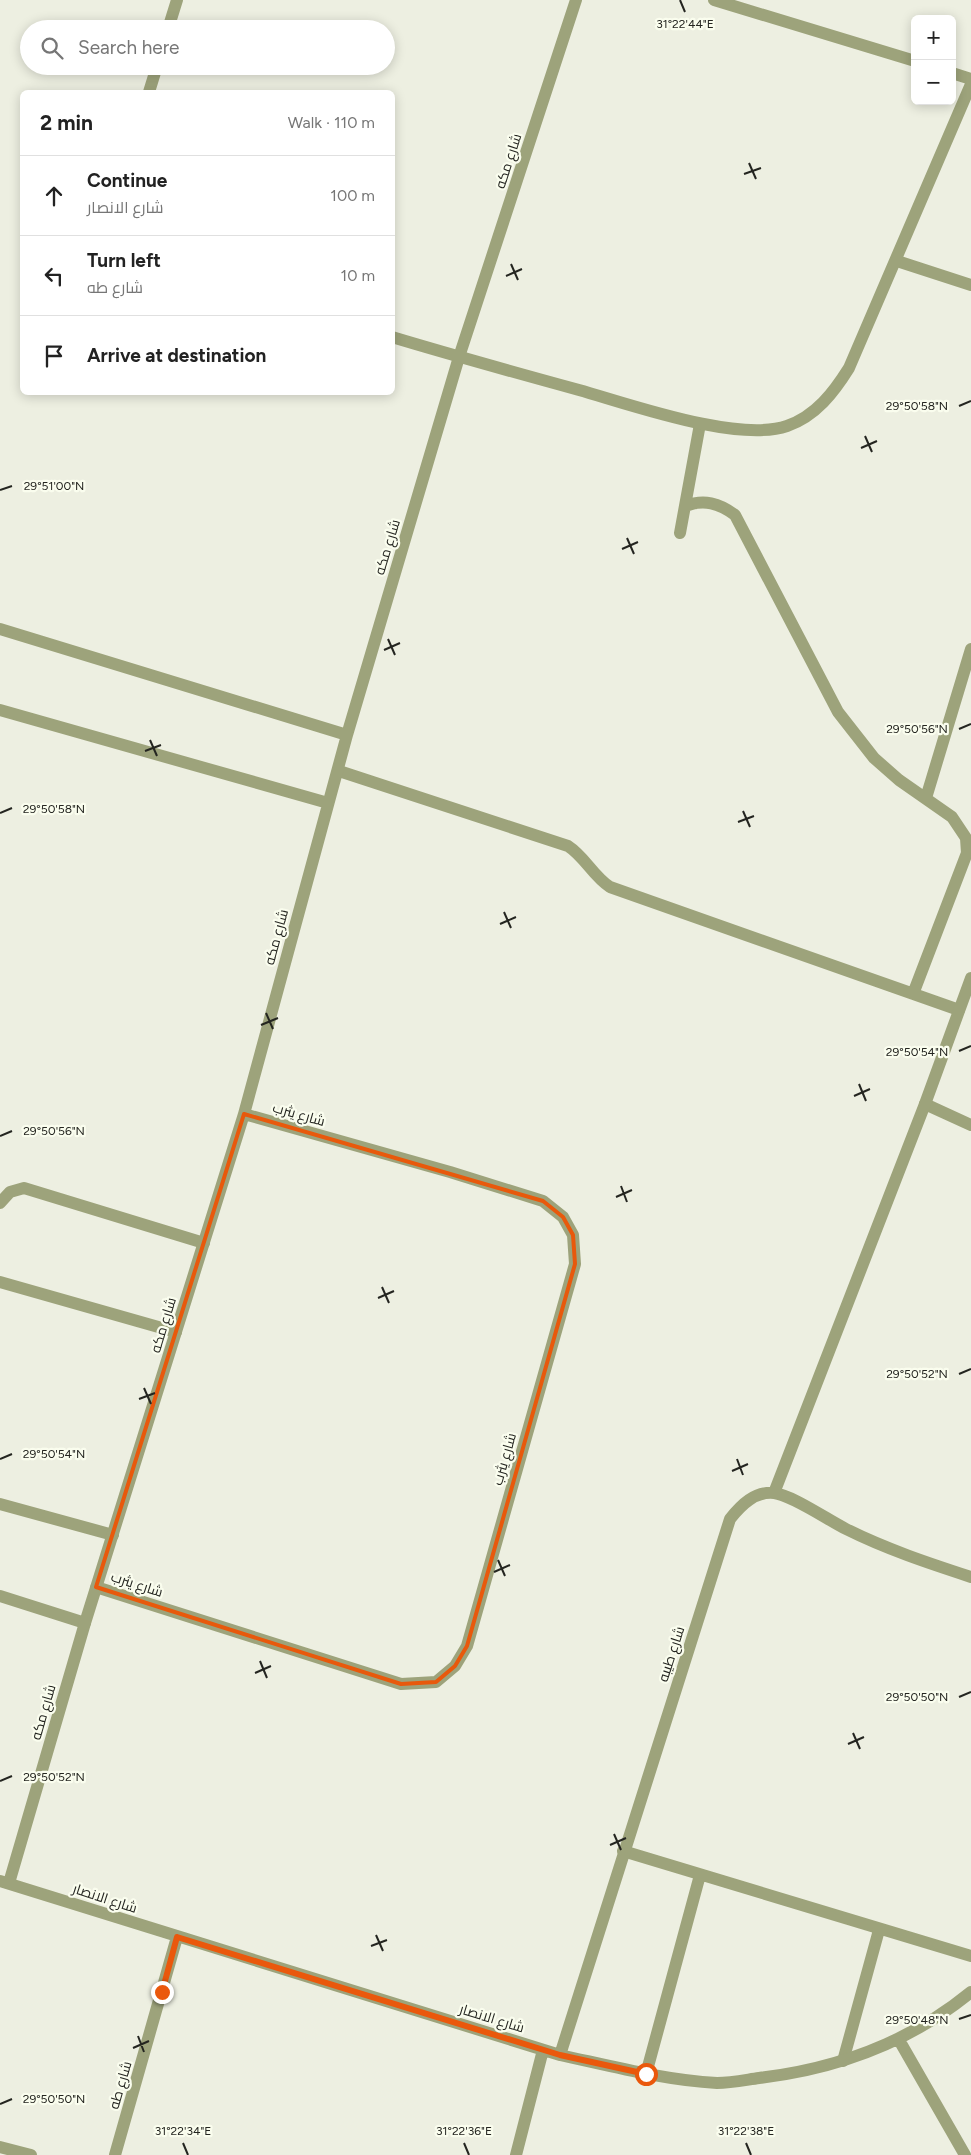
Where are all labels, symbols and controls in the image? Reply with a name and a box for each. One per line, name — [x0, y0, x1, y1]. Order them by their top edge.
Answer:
map controls — [911, 15, 956, 105]
button: + — [911, 15, 956, 60]
text: 31°22'44"E — [656, 17, 714, 31]
search box — [20, 20, 395, 75]
icon: search — [38, 34, 66, 62]
text: Search here — [78, 36, 180, 59]
button: − — [911, 60, 956, 105]
text: 2 min — [40, 110, 93, 135]
text: Walk · 110 m — [288, 113, 375, 132]
street label: شارع مكه — [492, 131, 525, 191]
text: Continue — [87, 169, 167, 192]
icon: ahead — [40, 182, 68, 210]
text: 100 m — [330, 186, 375, 205]
text: شارع الانصار — [87, 198, 163, 217]
text: Turn left — [87, 249, 161, 272]
icon: left — [40, 262, 68, 290]
text: 10 m — [341, 266, 375, 285]
text: شارع طه — [87, 278, 143, 297]
icon: arrive — [40, 342, 68, 370]
text: Arrive at destination — [87, 344, 266, 367]
text: 29°50'58"N — [886, 399, 948, 413]
text: 29°51'00"N — [24, 479, 84, 493]
street label: شارع مكه — [371, 517, 404, 577]
text: 29°50'56"N — [886, 722, 948, 736]
text: 29°50'58"N — [23, 802, 85, 816]
street label: شارع مكه — [261, 907, 292, 967]
text: 29°50'54"N — [886, 1045, 948, 1059]
street label: شارع يثرب — [271, 1099, 327, 1130]
text: 29°50'56"N — [23, 1124, 85, 1138]
street label: شارع مكه — [147, 1295, 180, 1355]
text: 29°50'52"N — [886, 1367, 948, 1381]
street label: شارع يثرب — [489, 1431, 520, 1487]
text: 29°50'54"N — [23, 1447, 85, 1461]
street label: شارع يثرب — [109, 1568, 165, 1601]
street label: شارع طيبه — [655, 1624, 688, 1684]
street label: شارع مكه — [27, 1682, 59, 1742]
text: 29°50'50"N — [886, 1690, 948, 1704]
text: 29°50'52"N — [23, 1770, 85, 1784]
street label: شارع الانصار — [69, 1880, 139, 1917]
route end — [151, 1981, 174, 2004]
street label: شارع الانصار — [456, 2000, 526, 2036]
text: 29°50'48"N — [886, 2013, 948, 2027]
street label: شارع طه — [106, 2059, 135, 2111]
route start — [635, 2063, 658, 2086]
text: 29°50'50"N — [23, 2092, 85, 2106]
text: 31°22'34"E — [155, 2124, 211, 2138]
text: 31°22'36"E — [436, 2124, 492, 2138]
text: 31°22'38"E — [718, 2124, 774, 2138]

